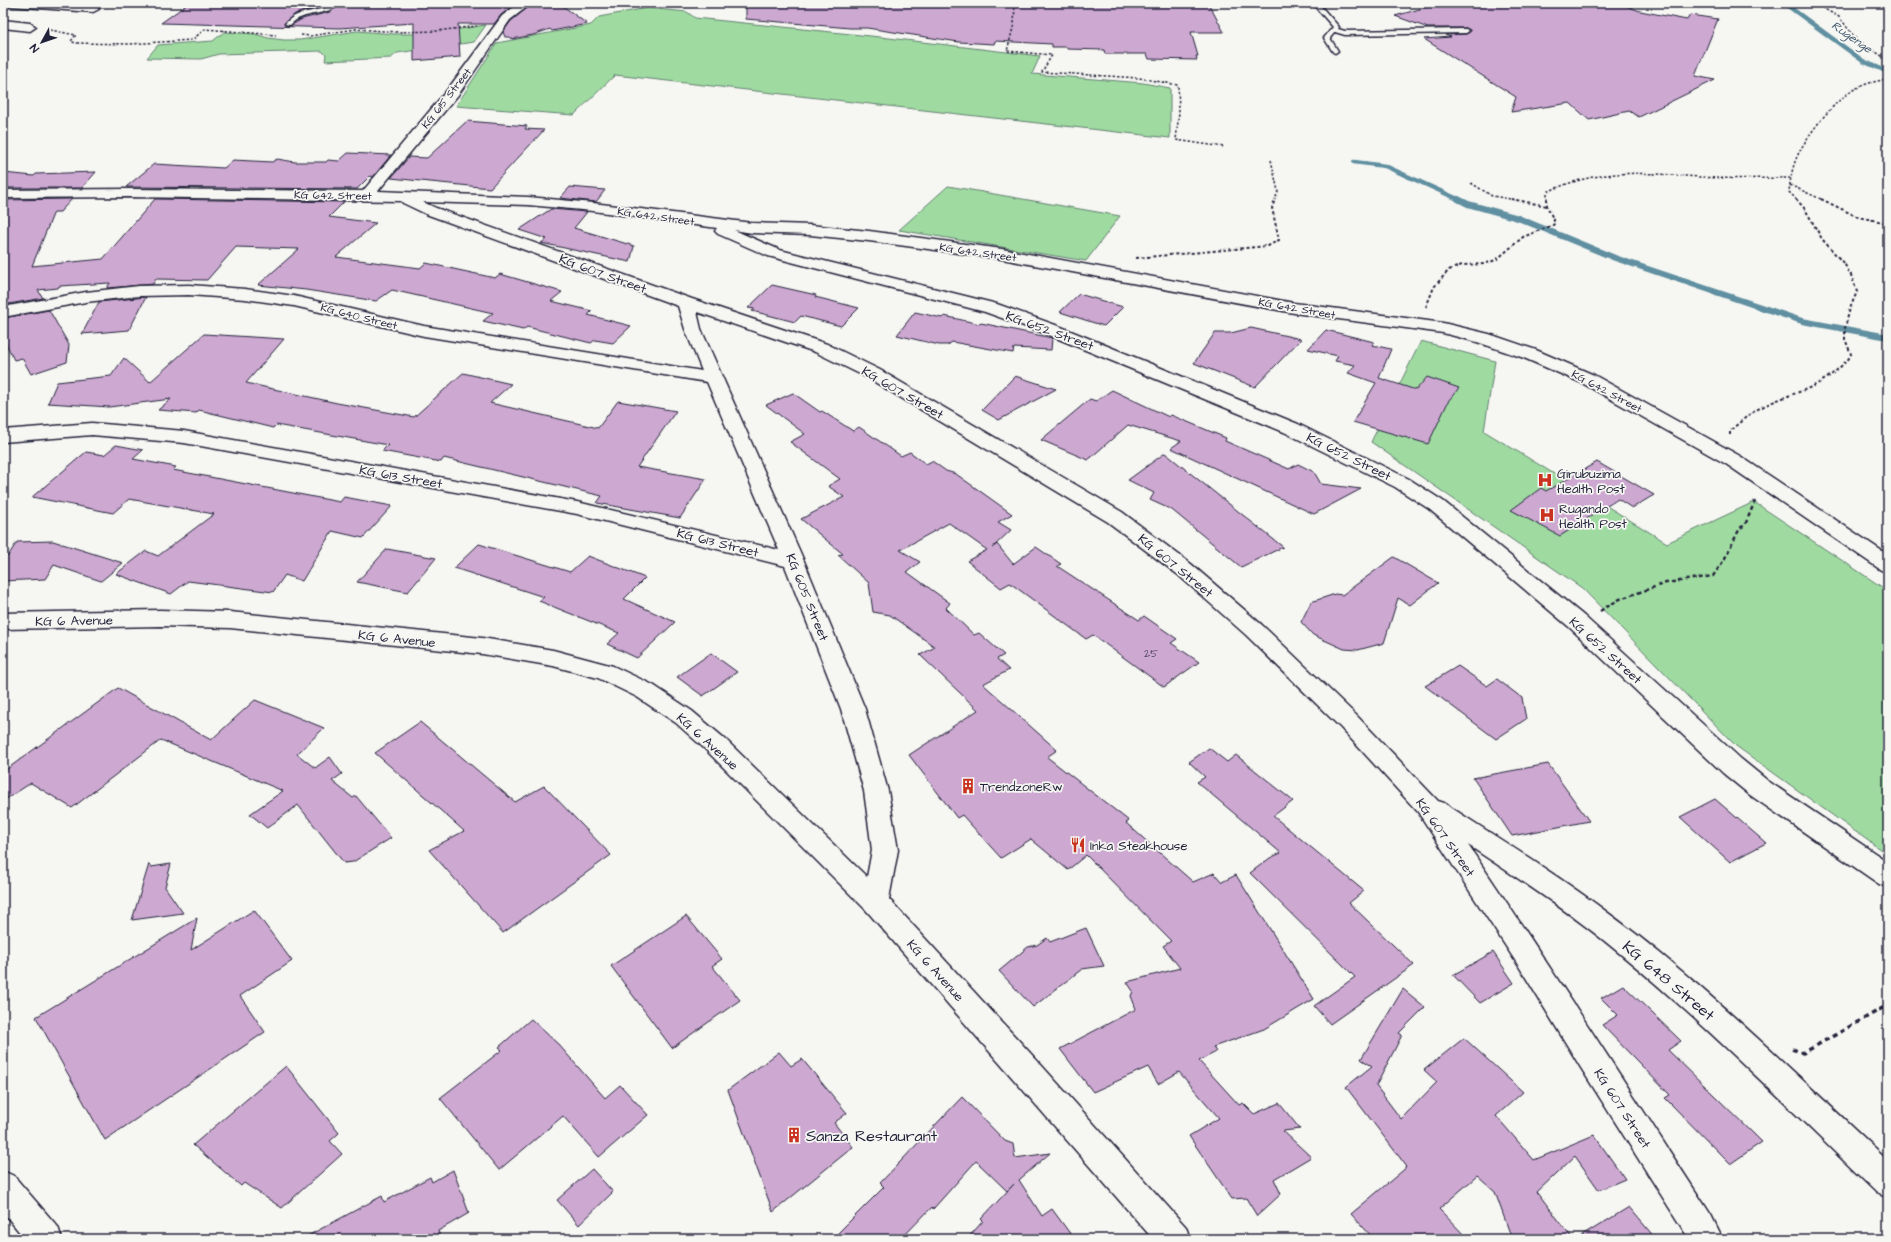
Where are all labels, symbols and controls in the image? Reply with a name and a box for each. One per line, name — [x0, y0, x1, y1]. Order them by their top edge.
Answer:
water label: Rugenge — [1827, 17, 1876, 59]
north arrow — [22, 22, 62, 62]
text: N — [27, 41, 43, 56]
street label: KG 615 Street — [418, 64, 475, 132]
street label: KG 642 Street — [294, 187, 373, 204]
street label: KG 642 Street — [616, 204, 696, 229]
street label: KG 642 Street — [938, 240, 1018, 265]
street label: KG 607 Street — [556, 250, 650, 298]
street label: KG 642 Street — [1257, 294, 1337, 323]
street label: KG 640 Street — [319, 300, 399, 333]
street label: KG 652 Street — [1003, 307, 1097, 355]
street label: KG 607 Street — [858, 362, 947, 424]
street label: KG 642 Street — [1569, 367, 1645, 417]
street label: KG 652 Street — [1303, 429, 1395, 486]
street label: KG 613 Street — [358, 461, 444, 493]
place label: Girubuzima Health Post — [1557, 465, 1626, 498]
hospital icon: Girubuzima Health Post — [1536, 471, 1554, 489]
place label: Rugando Health Post — [1559, 500, 1628, 533]
hospital icon: Rugando Health Post — [1538, 506, 1556, 524]
street label: KG 613 Street — [675, 524, 761, 562]
street label: KG 607 Street — [1134, 530, 1217, 602]
street label: KG 605 Street — [781, 551, 833, 645]
street label: KG 6 Avenue — [35, 611, 113, 631]
street label: KG 652 Street — [1565, 613, 1646, 689]
street label: KG 6 Avenue — [357, 626, 436, 652]
house number: 25 — [1144, 646, 1158, 661]
street label: KG 6 Avenue — [672, 709, 742, 774]
building icon: TrendzoneRw — [959, 777, 977, 795]
place label: TrendzoneRw — [980, 778, 1063, 796]
street label: KG 607 Street — [1411, 795, 1479, 881]
restaurant icon: Inka Steakhouse — [1069, 836, 1087, 854]
place label: Inka Steakhouse — [1090, 837, 1187, 855]
street label: KG 6 Avenue — [903, 936, 968, 1006]
street label: KG 648 Street — [1618, 936, 1720, 1026]
street label: KG 607 Street — [1590, 1065, 1655, 1153]
place label: Sanza Restaurant — [806, 1125, 938, 1147]
building icon: Sanza Restaurant — [785, 1126, 803, 1144]

